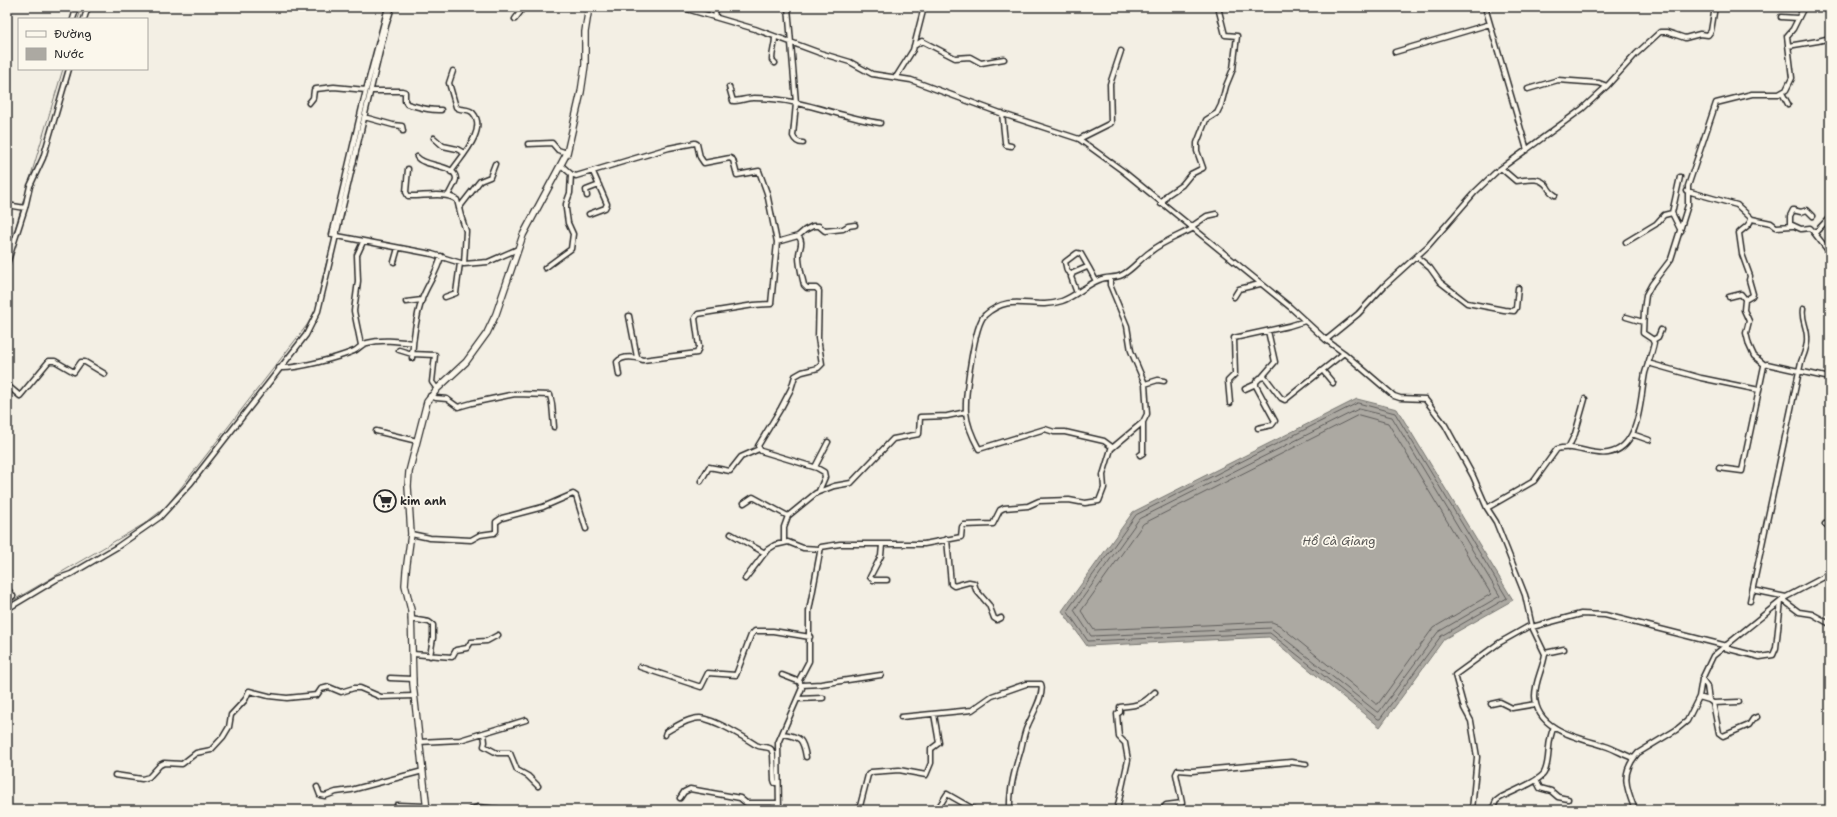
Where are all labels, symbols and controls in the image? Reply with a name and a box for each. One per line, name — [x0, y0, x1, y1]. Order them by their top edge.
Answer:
legend — [18, 18, 148, 70]
text: Đường — [54, 26, 92, 42]
text: Nước — [54, 46, 84, 62]
supermarket icon: kim anh — [372, 488, 398, 514]
place label: kim anh — [400, 494, 447, 509]
water label: Hồ Cà Giang — [1302, 533, 1376, 549]

